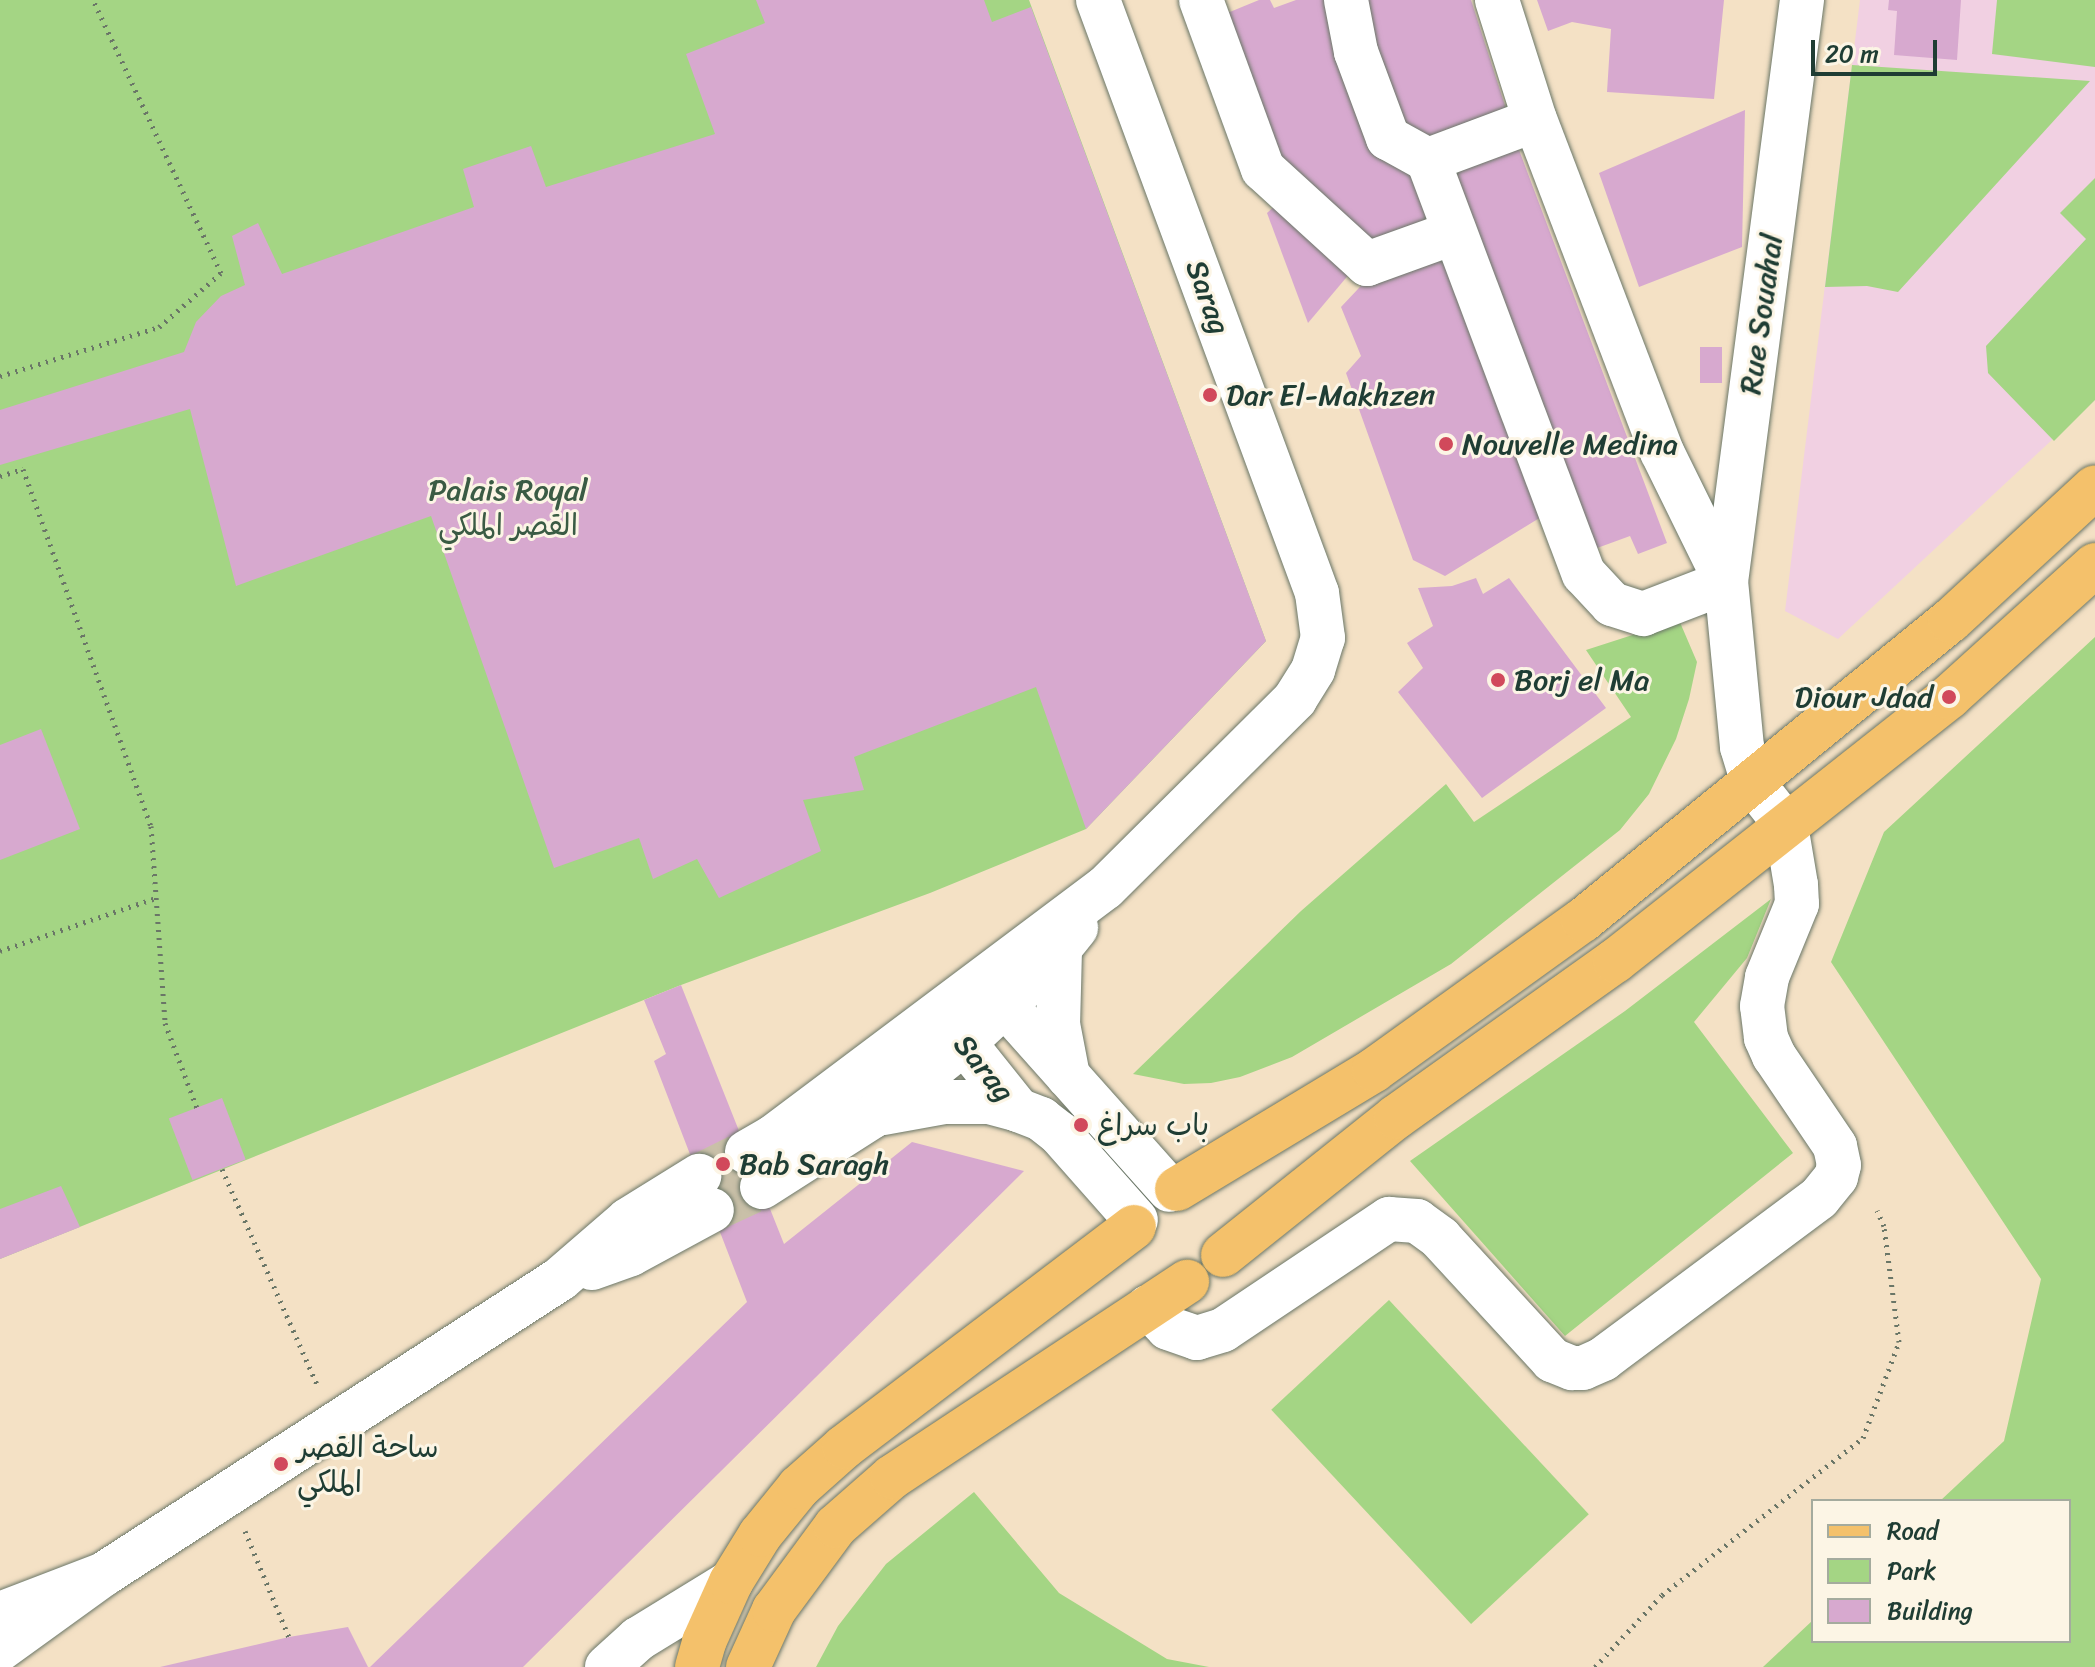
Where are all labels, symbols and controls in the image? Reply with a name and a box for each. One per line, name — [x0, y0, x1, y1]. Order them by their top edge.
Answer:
scale bar — [1815, 24, 1941, 74]
text: 20 m — [1825, 33, 1879, 75]
street label: Rue Souahal — [1732, 231, 1790, 397]
street label: Sarag — [1178, 255, 1238, 339]
place label: Dar El-Makhzen — [1226, 377, 1435, 413]
marker: Dar El-Makhzen — [1201, 386, 1219, 404]
place label: Nouvelle Medina — [1462, 426, 1678, 462]
marker: Nouvelle Medina — [1437, 435, 1455, 453]
park label: Palais Royal القصر الملكي — [428, 472, 588, 542]
place label: Borj el Ma — [1514, 662, 1649, 698]
marker: Borj el Ma — [1489, 671, 1507, 689]
place label: Diour Jdad — [1795, 679, 1933, 715]
marker: Diour Jdad — [1940, 688, 1958, 706]
street label: Sarag — [946, 1027, 1022, 1109]
place label: باب سراغ — [1097, 1107, 1209, 1143]
marker: باب سراغ — [1072, 1116, 1090, 1134]
place label: Bab Saragh — [739, 1146, 889, 1182]
marker: Bab Saragh — [714, 1155, 732, 1173]
place label: ساحة القصر الملكي — [297, 1429, 439, 1500]
marker: ساحة القصر الملكي — [272, 1455, 290, 1473]
legend — [1811, 1499, 2071, 1643]
text: Road — [1887, 1510, 1938, 1552]
text: Park — [1887, 1550, 1936, 1592]
text: Building — [1887, 1590, 1973, 1632]

